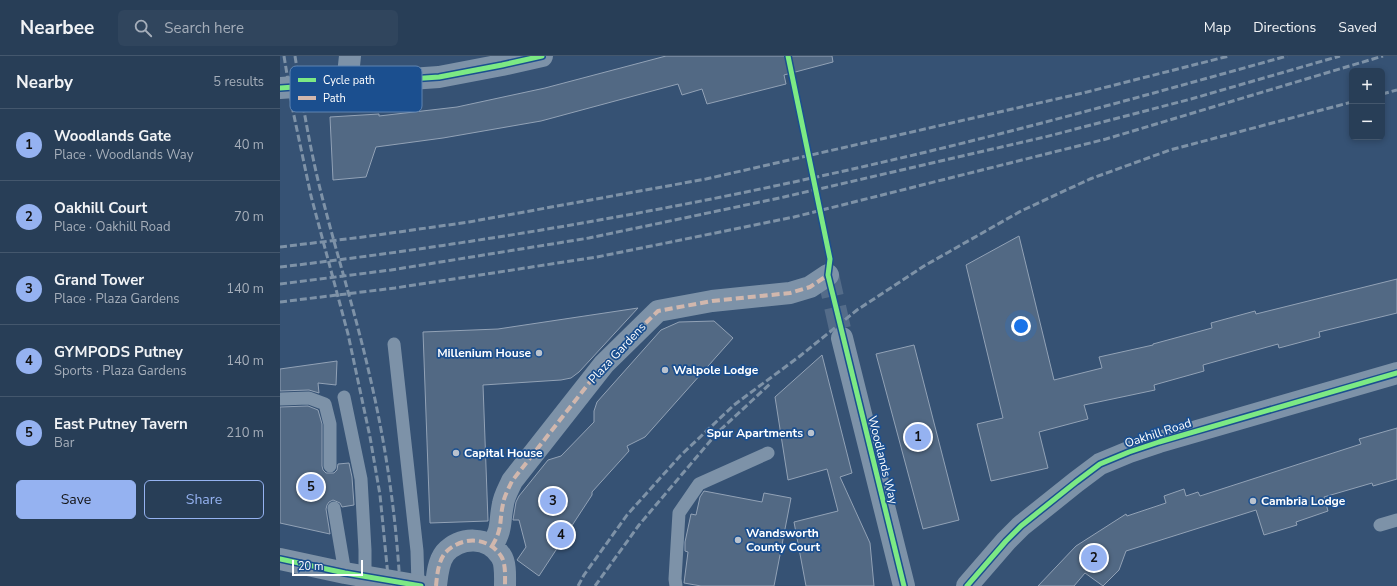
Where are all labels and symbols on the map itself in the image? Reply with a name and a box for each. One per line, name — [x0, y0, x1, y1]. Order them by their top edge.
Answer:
legend — [290, 66, 422, 112]
text: Cycle path — [323, 73, 375, 88]
text: Path — [323, 91, 346, 106]
your location — [1011, 316, 1031, 336]
street label: Plaza Gardens — [585, 319, 650, 387]
place label: Millenium House — [437, 345, 531, 361]
marker: Millenium House — [534, 348, 544, 358]
place label: Walpole Lodge — [673, 362, 759, 378]
marker: Walpole Lodge — [660, 365, 670, 375]
street label: Woodlands Way — [864, 414, 902, 507]
street label: Oakhill Road — [1123, 415, 1193, 451]
pin: 1 — [905, 422, 931, 452]
place label: Spur Apartments — [706, 425, 803, 441]
marker: Spur Apartments — [806, 428, 816, 438]
place label: Capital House — [464, 445, 543, 461]
marker: Capital House — [451, 448, 461, 458]
pin: 5 — [298, 472, 324, 502]
pin: 3 — [540, 486, 566, 516]
place label: Cambria Lodge — [1261, 493, 1346, 509]
marker: Cambria Lodge — [1248, 496, 1258, 506]
pin: 4 — [548, 520, 574, 550]
place label: Wandsworth County Court — [746, 525, 820, 555]
marker: Wandsworth County Court — [733, 535, 743, 545]
pin: 2 — [1081, 543, 1107, 573]
scale bar — [292, 558, 363, 577]

